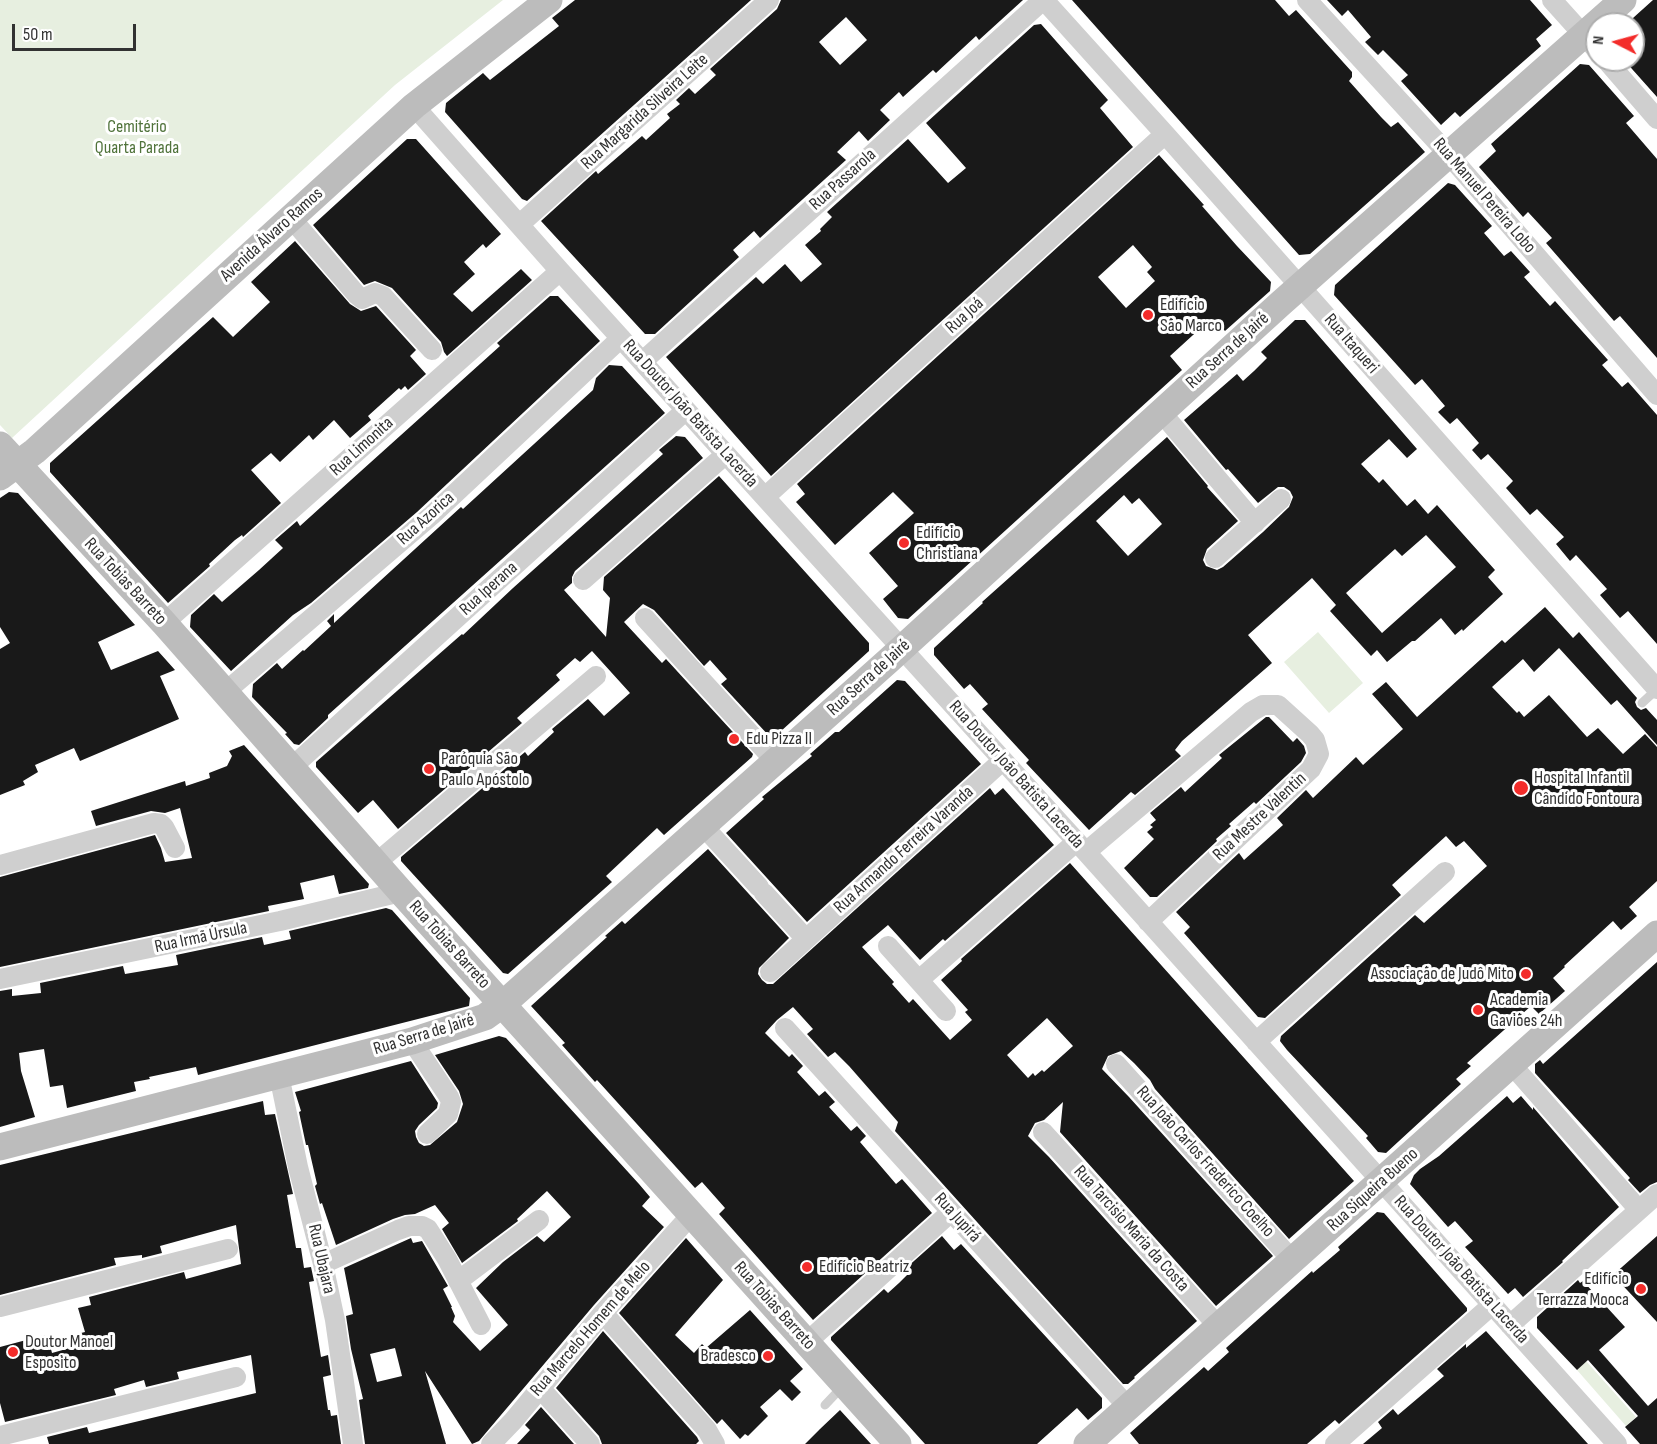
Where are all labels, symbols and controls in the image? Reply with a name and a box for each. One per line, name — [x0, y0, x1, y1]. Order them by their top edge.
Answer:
scale bar — [15, 12, 140, 50]
north arrow — [1585, 12, 1645, 72]
text: 50 m — [23, 24, 53, 45]
text: N — [1589, 35, 1608, 46]
street label: Rua Margarida Silveira Leite — [577, 49, 713, 175]
park label: Cemitério Quarta Parada — [95, 116, 179, 158]
street label: Rua Manuel Pereira Lobo — [1428, 134, 1540, 258]
street label: Rua Passarola — [805, 144, 881, 216]
street label: Avenida Álvaro Ramos — [216, 183, 328, 287]
street label: Rua Joá — [942, 293, 988, 339]
place label: Edifício São Marco — [1160, 294, 1222, 336]
marker: Edifício São Marco — [1141, 308, 1155, 322]
street label: Rua Serra de Jairé — [1182, 308, 1274, 394]
street label: Rua Itaqueri — [1319, 310, 1383, 378]
street label: Rua Doutor João Batista Lacerda — [618, 336, 762, 492]
street label: Rua Limonita — [326, 413, 398, 481]
street label: Rua Azorica — [393, 488, 459, 550]
place label: Edifício Christiana — [916, 522, 978, 564]
street label: Rua Tobias Barreto — [79, 534, 171, 630]
marker: Edifício Christiana — [897, 536, 911, 550]
street label: Rua Iperana — [456, 557, 522, 621]
street label: Rua Serra de Jairé — [823, 635, 915, 721]
street label: Rua Doutor João Batista Lacerda — [944, 697, 1088, 853]
place label: Edu Pizza II — [746, 728, 812, 750]
marker: Edu Pizza II — [727, 732, 741, 746]
place label: Paróquia São Paulo Apóstolo — [441, 748, 530, 790]
marker: Paróquia São Paulo Apóstolo — [422, 762, 436, 776]
place label: Hospital Infantil Cândido Fontoura — [1534, 767, 1640, 810]
street label: Rua Mestre Valentin — [1209, 768, 1311, 866]
marker: Hospital Infantil Cândido Fontoura — [1512, 779, 1530, 797]
street label: Rua Armando Ferreira Varanda — [830, 782, 978, 918]
street label: Rua Tobias Barreto — [404, 896, 494, 994]
street label: Rua Irmã Úrsula — [153, 918, 249, 958]
place label: Associação de Judô Mito — [1371, 963, 1514, 985]
marker: Associação de Judô Mito — [1519, 967, 1533, 981]
place label: Academia Gaviões 24h — [1490, 989, 1563, 1032]
marker: Academia Gaviões 24h — [1471, 1003, 1485, 1017]
street label: Rua Serra de Jairé — [371, 1009, 477, 1061]
street label: Rua João Carlos Frederico Coelho — [1131, 1082, 1279, 1242]
street label: Rua Siqueira Bueno — [1323, 1144, 1423, 1236]
street label: Rua Tarcisio Maria da Costa — [1069, 1161, 1193, 1297]
street label: Rua Jupirá — [929, 1189, 985, 1247]
street label: Rua Doutor João Batista Lacerda — [1389, 1192, 1533, 1348]
street label: Rua Ubajara — [303, 1222, 339, 1296]
place label: Edifício Beatriz — [819, 1256, 909, 1278]
street label: Rua Marcelo Homem de Melo — [526, 1257, 656, 1401]
street label: Rua Tobias Barreto — [729, 1257, 819, 1355]
marker: Edifício Beatriz — [800, 1260, 814, 1274]
place label: Edifício Terrazza Mooca — [1536, 1268, 1629, 1310]
marker: Edifício Terrazza Mooca — [1634, 1282, 1648, 1296]
place label: Doutor Manoel Esposito — [25, 1331, 113, 1374]
marker: Doutor Manoel Esposito — [6, 1345, 20, 1359]
place label: Bradesco — [700, 1345, 756, 1367]
marker: Bradesco — [761, 1349, 775, 1363]

